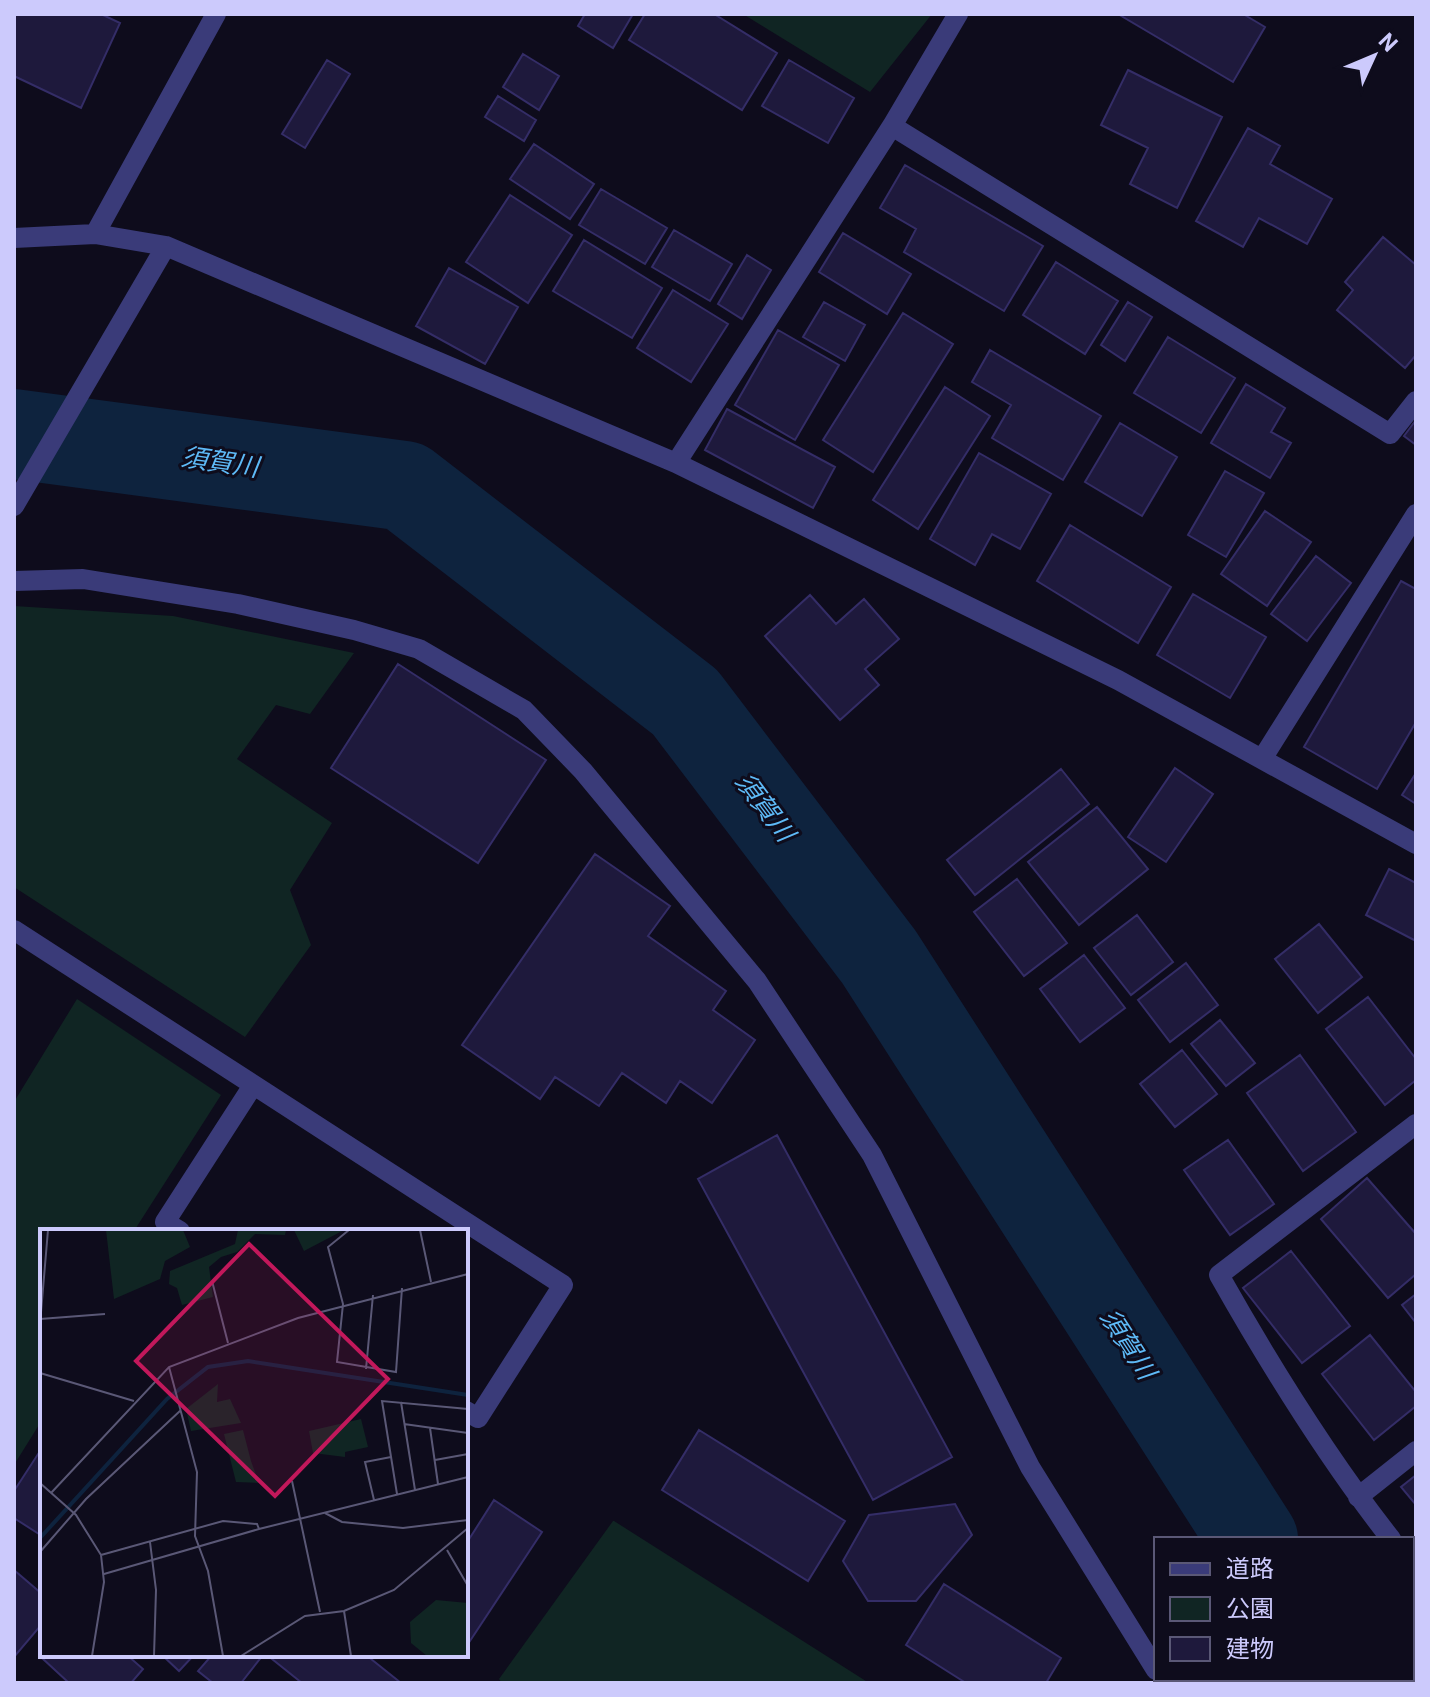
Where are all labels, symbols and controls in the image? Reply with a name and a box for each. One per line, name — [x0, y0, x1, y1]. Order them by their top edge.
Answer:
north arrow — [1334, 16, 1414, 96]
text: N — [1374, 28, 1402, 57]
water label: 須賀川 — [179, 442, 264, 483]
water label: 須賀川 — [730, 767, 802, 850]
inset map — [40, 1229, 468, 1657]
water label: 須賀川 — [1094, 1303, 1163, 1387]
legend — [1154, 1537, 1414, 1681]
text: 道路 — [1226, 1555, 1274, 1583]
text: 公園 — [1226, 1595, 1274, 1623]
text: 建物 — [1226, 1635, 1274, 1663]

